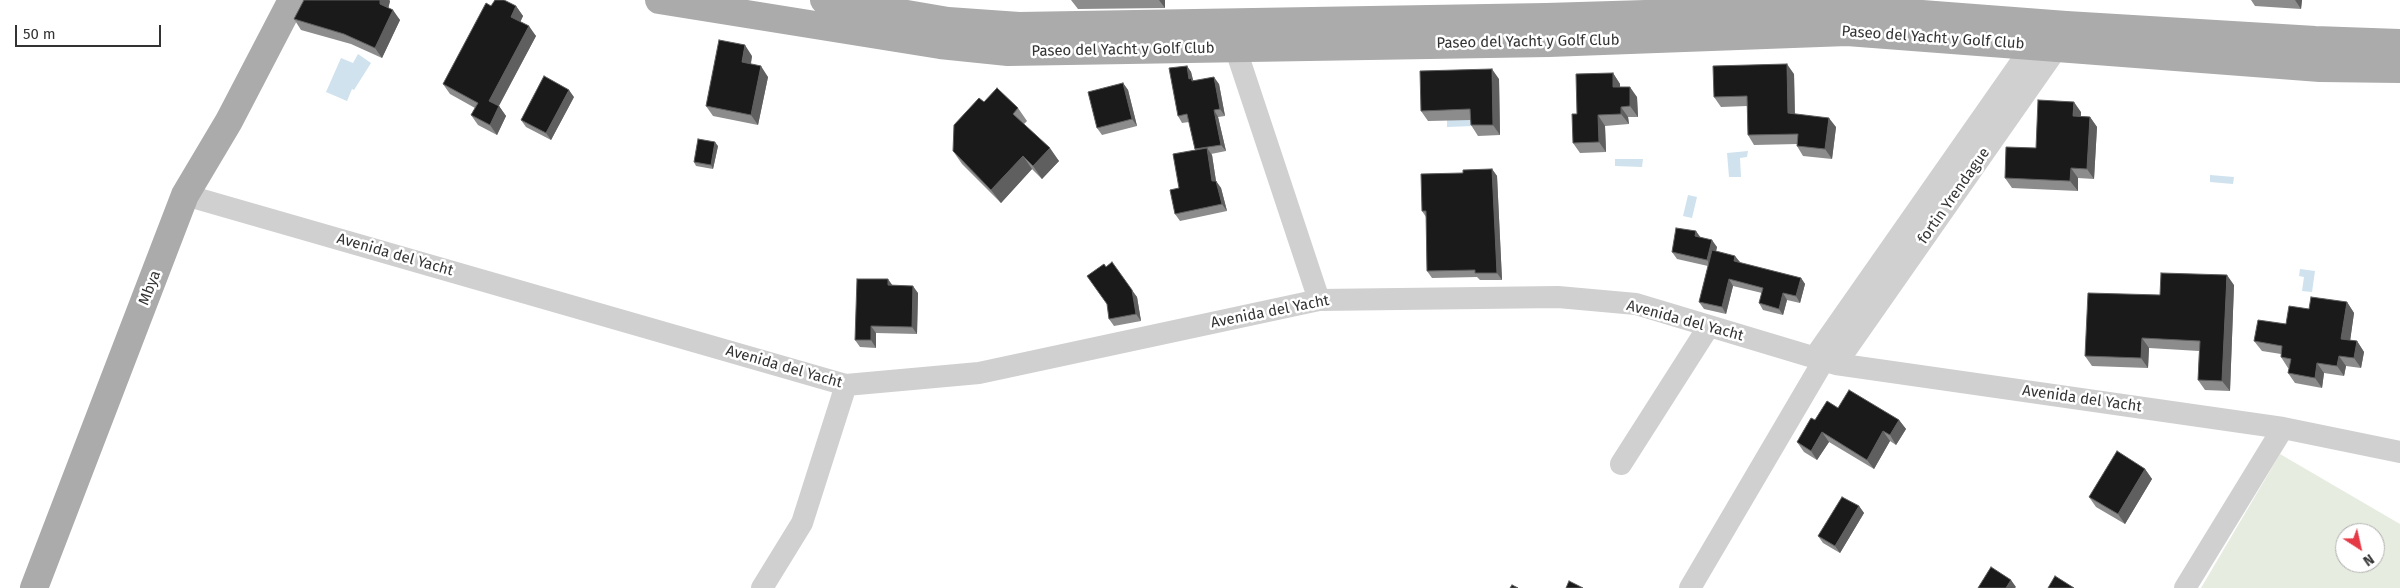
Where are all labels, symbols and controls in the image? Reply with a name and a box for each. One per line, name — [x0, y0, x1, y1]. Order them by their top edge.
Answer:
scale bar — [18, 15, 164, 47]
street label: Paseo del Yacht y Golf Club — [1841, 23, 2025, 53]
text: 50 m — [23, 25, 56, 43]
street label: Paseo del Yacht y Golf Club — [1436, 31, 1620, 53]
street label: Paseo del Yacht y Golf Club — [1031, 39, 1215, 61]
street label: fortin Yrendague — [1914, 144, 1994, 248]
street label: Avenida del Yacht — [335, 230, 455, 280]
street label: Mbya — [135, 268, 165, 308]
street label: Avenida del Yacht — [1209, 292, 1331, 332]
street label: Avenida del Yacht — [1625, 297, 1745, 345]
street label: Avenida del Yacht — [724, 342, 844, 392]
street label: Avenida del Yacht — [2021, 382, 2143, 416]
north arrow — [2335, 523, 2385, 573]
text: N — [2360, 550, 2377, 570]

